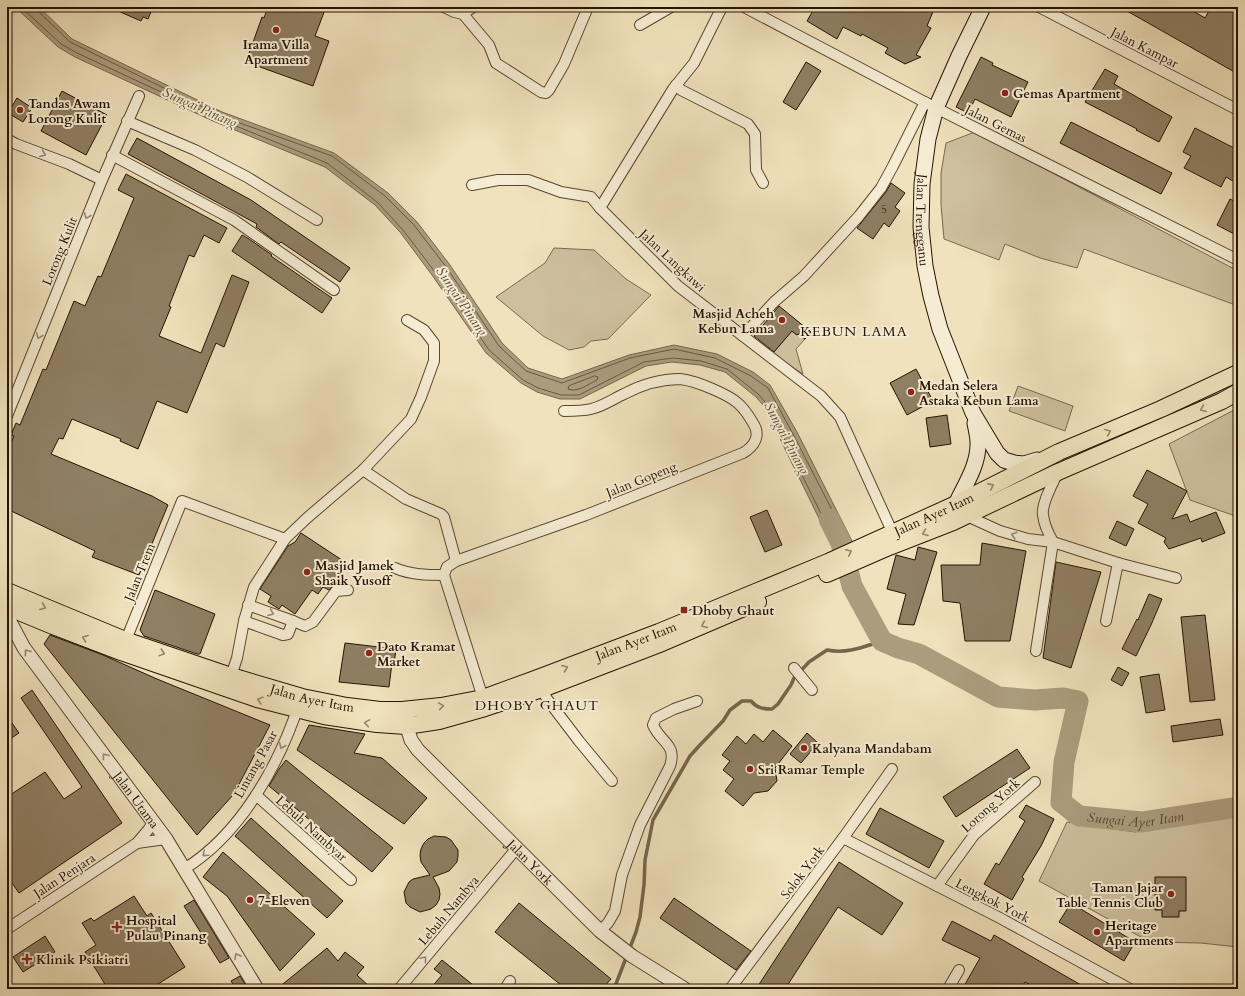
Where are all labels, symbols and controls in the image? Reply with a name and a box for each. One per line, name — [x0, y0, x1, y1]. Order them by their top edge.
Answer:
street label: Jalan Kampar — [1106, 22, 1182, 73]
marker: Irama Villa Apartment — [271, 25, 281, 35]
place label: Irama Villa Apartment — [243, 36, 310, 69]
water label: Sungai Pinang — [160, 83, 241, 133]
place label: Gemas Apartment — [1013, 85, 1121, 103]
marker: Gemas Apartment — [1000, 88, 1010, 98]
place label: Tandas Awam Lorong Kulit — [28, 95, 111, 128]
street label: Jalan Gemas — [960, 100, 1029, 147]
marker: Tandas Awam Lorong Kulit — [15, 105, 25, 115]
one-way arrow — [39, 150, 46, 158]
street label: Jalan Trengganu — [911, 171, 933, 267]
house number: 5 — [881, 202, 887, 217]
one-way arrow — [84, 212, 92, 219]
street label: Lorong Kulit — [38, 214, 82, 288]
street label: Jalan Langkawi — [634, 224, 710, 296]
water label: Sungai Pinang — [431, 263, 492, 340]
place label: Masjid Acheh Kebun Lama — [693, 305, 775, 338]
marker: Masjid Acheh Kebun Lama — [777, 315, 787, 325]
district label: KEBUN LAMA — [800, 322, 908, 341]
one-way arrow — [36, 332, 44, 340]
place label: Medan Selera Astaka Kebun Lama — [919, 377, 1039, 410]
marker: Medan Selera Astaka Kebun Lama — [906, 387, 916, 397]
water label: Sungai Pinang — [759, 399, 814, 479]
one-way arrow — [1199, 404, 1207, 412]
one-way arrow — [1105, 428, 1112, 436]
street label: Jalan Gopeng — [602, 457, 680, 503]
one-way arrow — [986, 484, 994, 491]
street label: Jalan Ayer Itam — [890, 489, 977, 542]
one-way arrow — [922, 528, 929, 536]
one-way arrow — [1011, 531, 1018, 540]
street label: Jalan Trem — [119, 541, 160, 606]
one-way arrow — [845, 549, 852, 557]
place label: Masjid Jamek Shaik Yusoff — [315, 557, 395, 590]
marker: Masjid Jamek Shaik Yusoff — [302, 567, 312, 577]
place label: Dhoby Ghaut — [692, 602, 774, 620]
one-way arrow — [39, 603, 46, 611]
marker: Dhoby Ghaut — [679, 605, 689, 615]
one-way arrow — [267, 609, 274, 617]
street label: Jalan Ayer Itam — [591, 618, 679, 666]
one-way arrow — [701, 621, 708, 629]
one-way arrow — [81, 635, 88, 643]
place label: Dato Kramat Market — [377, 638, 456, 671]
one-way arrow — [159, 648, 166, 656]
marker: Dato Kramat Market — [364, 648, 374, 658]
one-way arrow — [25, 650, 32, 657]
one-way arrow — [561, 664, 568, 672]
street label: Jalan Ayer Itam — [266, 680, 355, 717]
one-way arrow — [256, 696, 263, 705]
district label: DHOBY GHAUT — [475, 696, 599, 715]
one-way arrow — [438, 702, 444, 711]
one-way arrow — [364, 719, 370, 728]
street label: Lintang Pasar — [230, 727, 282, 802]
place label: Kalyana Mandabam — [812, 740, 932, 758]
one-way arrow — [279, 742, 287, 750]
marker: Kalyana Mandabam — [799, 743, 809, 753]
one-way arrow — [103, 754, 110, 761]
place label: Sri Ramar Temple — [758, 761, 865, 779]
marker: Sri Ramar Temple — [745, 764, 755, 774]
street label: Jalan Utama — [107, 766, 163, 833]
street label: Lorong York — [957, 775, 1024, 837]
street label: Lebuh Nambyar — [272, 792, 351, 866]
water label: Sungai Ayer Itam — [1086, 807, 1186, 832]
street label: Jalan York — [501, 834, 557, 890]
street label: Solok York — [777, 842, 829, 903]
street label: Jalan Penjara — [28, 849, 99, 904]
one-way arrow — [202, 850, 210, 857]
street label: Lebuh Nambya — [414, 872, 483, 949]
street label: Lengkok York — [952, 874, 1033, 927]
place label: Taman Jajar Table Tennis Club — [1056, 879, 1164, 912]
marker: Taman Jajar Table Tennis Club — [1166, 889, 1176, 899]
place label: 7-Eleven — [258, 892, 310, 910]
marker: 7-Eleven — [245, 895, 255, 905]
place label: Hospital Pulau Pinang — [126, 912, 207, 945]
place label: Heritage Apartments — [1105, 917, 1174, 950]
marker: Hospital Pulau Pinang — [111, 921, 123, 933]
marker: Heritage Apartments — [1092, 927, 1102, 937]
place label: Klinik Psikiatri — [36, 951, 128, 969]
marker: Klinik Psikiatri — [21, 953, 33, 965]
one-way arrow — [235, 953, 242, 960]
one-way arrow — [419, 956, 426, 964]

